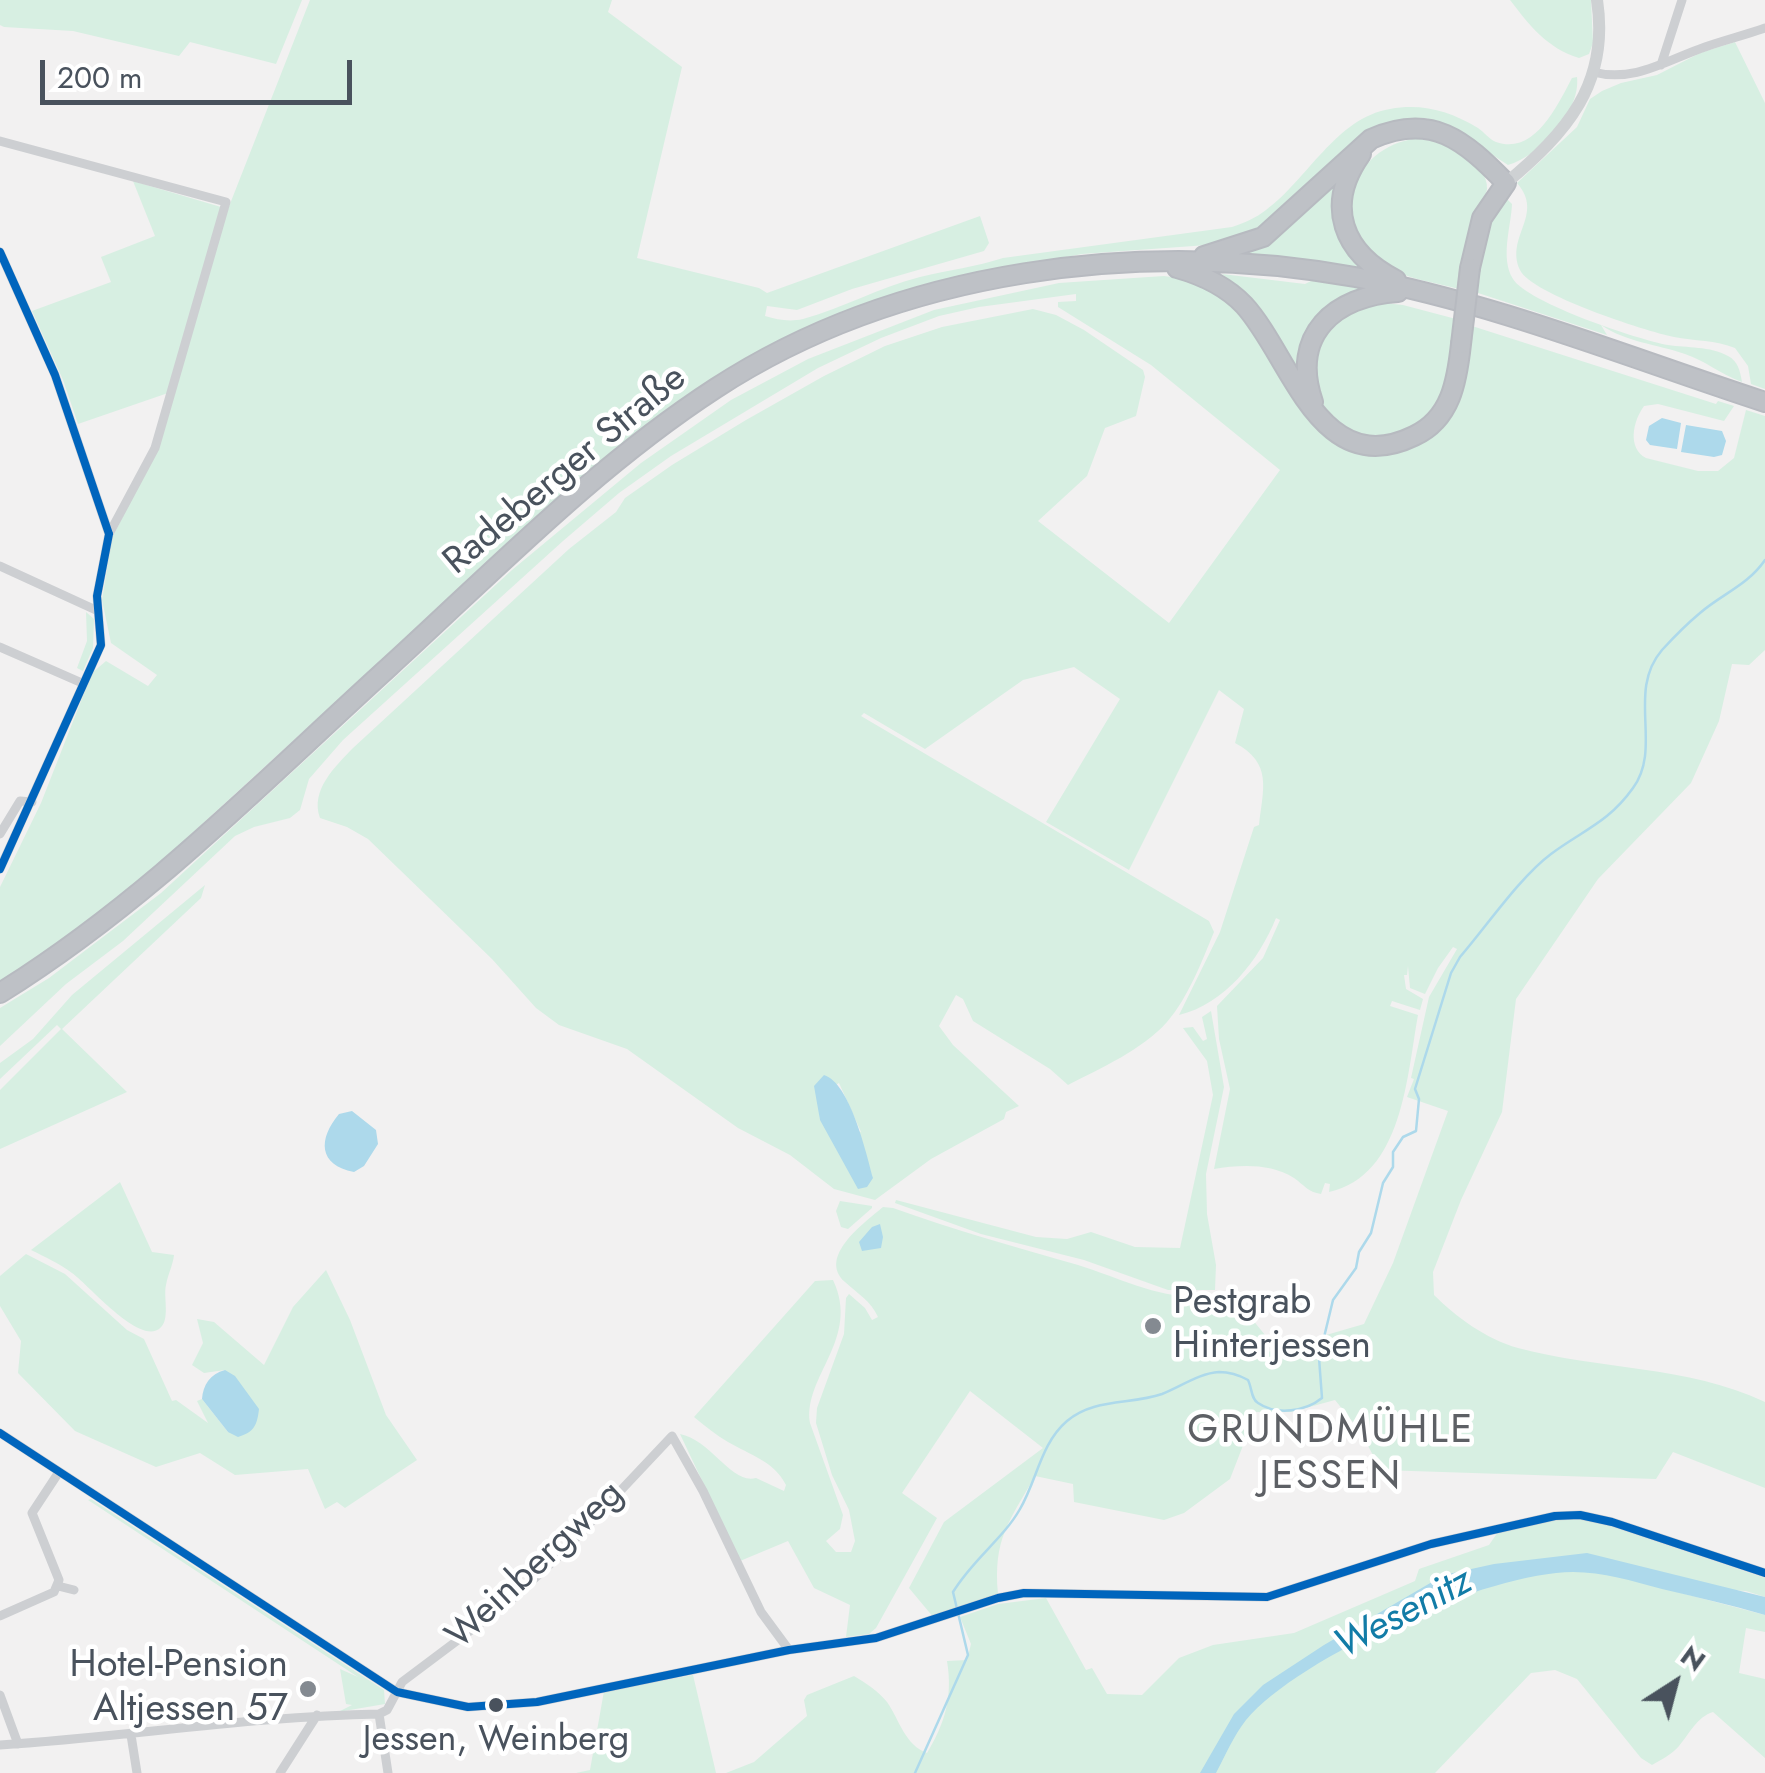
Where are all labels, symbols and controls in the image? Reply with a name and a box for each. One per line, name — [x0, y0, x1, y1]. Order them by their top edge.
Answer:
scale bar — [45, 40, 358, 102]
text: 200 m — [57, 56, 142, 99]
street label: Radeberger Straße — [436, 356, 696, 586]
place label: Pestgrab Hinterjessen — [1173, 1281, 1371, 1370]
marker: Pestgrab Hinterjessen — [1142, 1315, 1164, 1337]
district label: GRUNDMÜHLE JESSEN — [1187, 1408, 1475, 1502]
street label: Weinbergweg — [438, 1472, 634, 1660]
water label: Wesenitz — [1327, 1559, 1481, 1671]
north arrow — [1625, 1633, 1725, 1733]
text: N — [1672, 1635, 1714, 1681]
place label: Hotel-Pension Altjessen 57 — [70, 1644, 288, 1734]
marker: Hotel-Pension Altjessen 57 — [297, 1678, 319, 1700]
marker: Jessen, Weinberg — [486, 1695, 506, 1715]
place label: Jessen, Weinberg — [363, 1719, 629, 1763]

